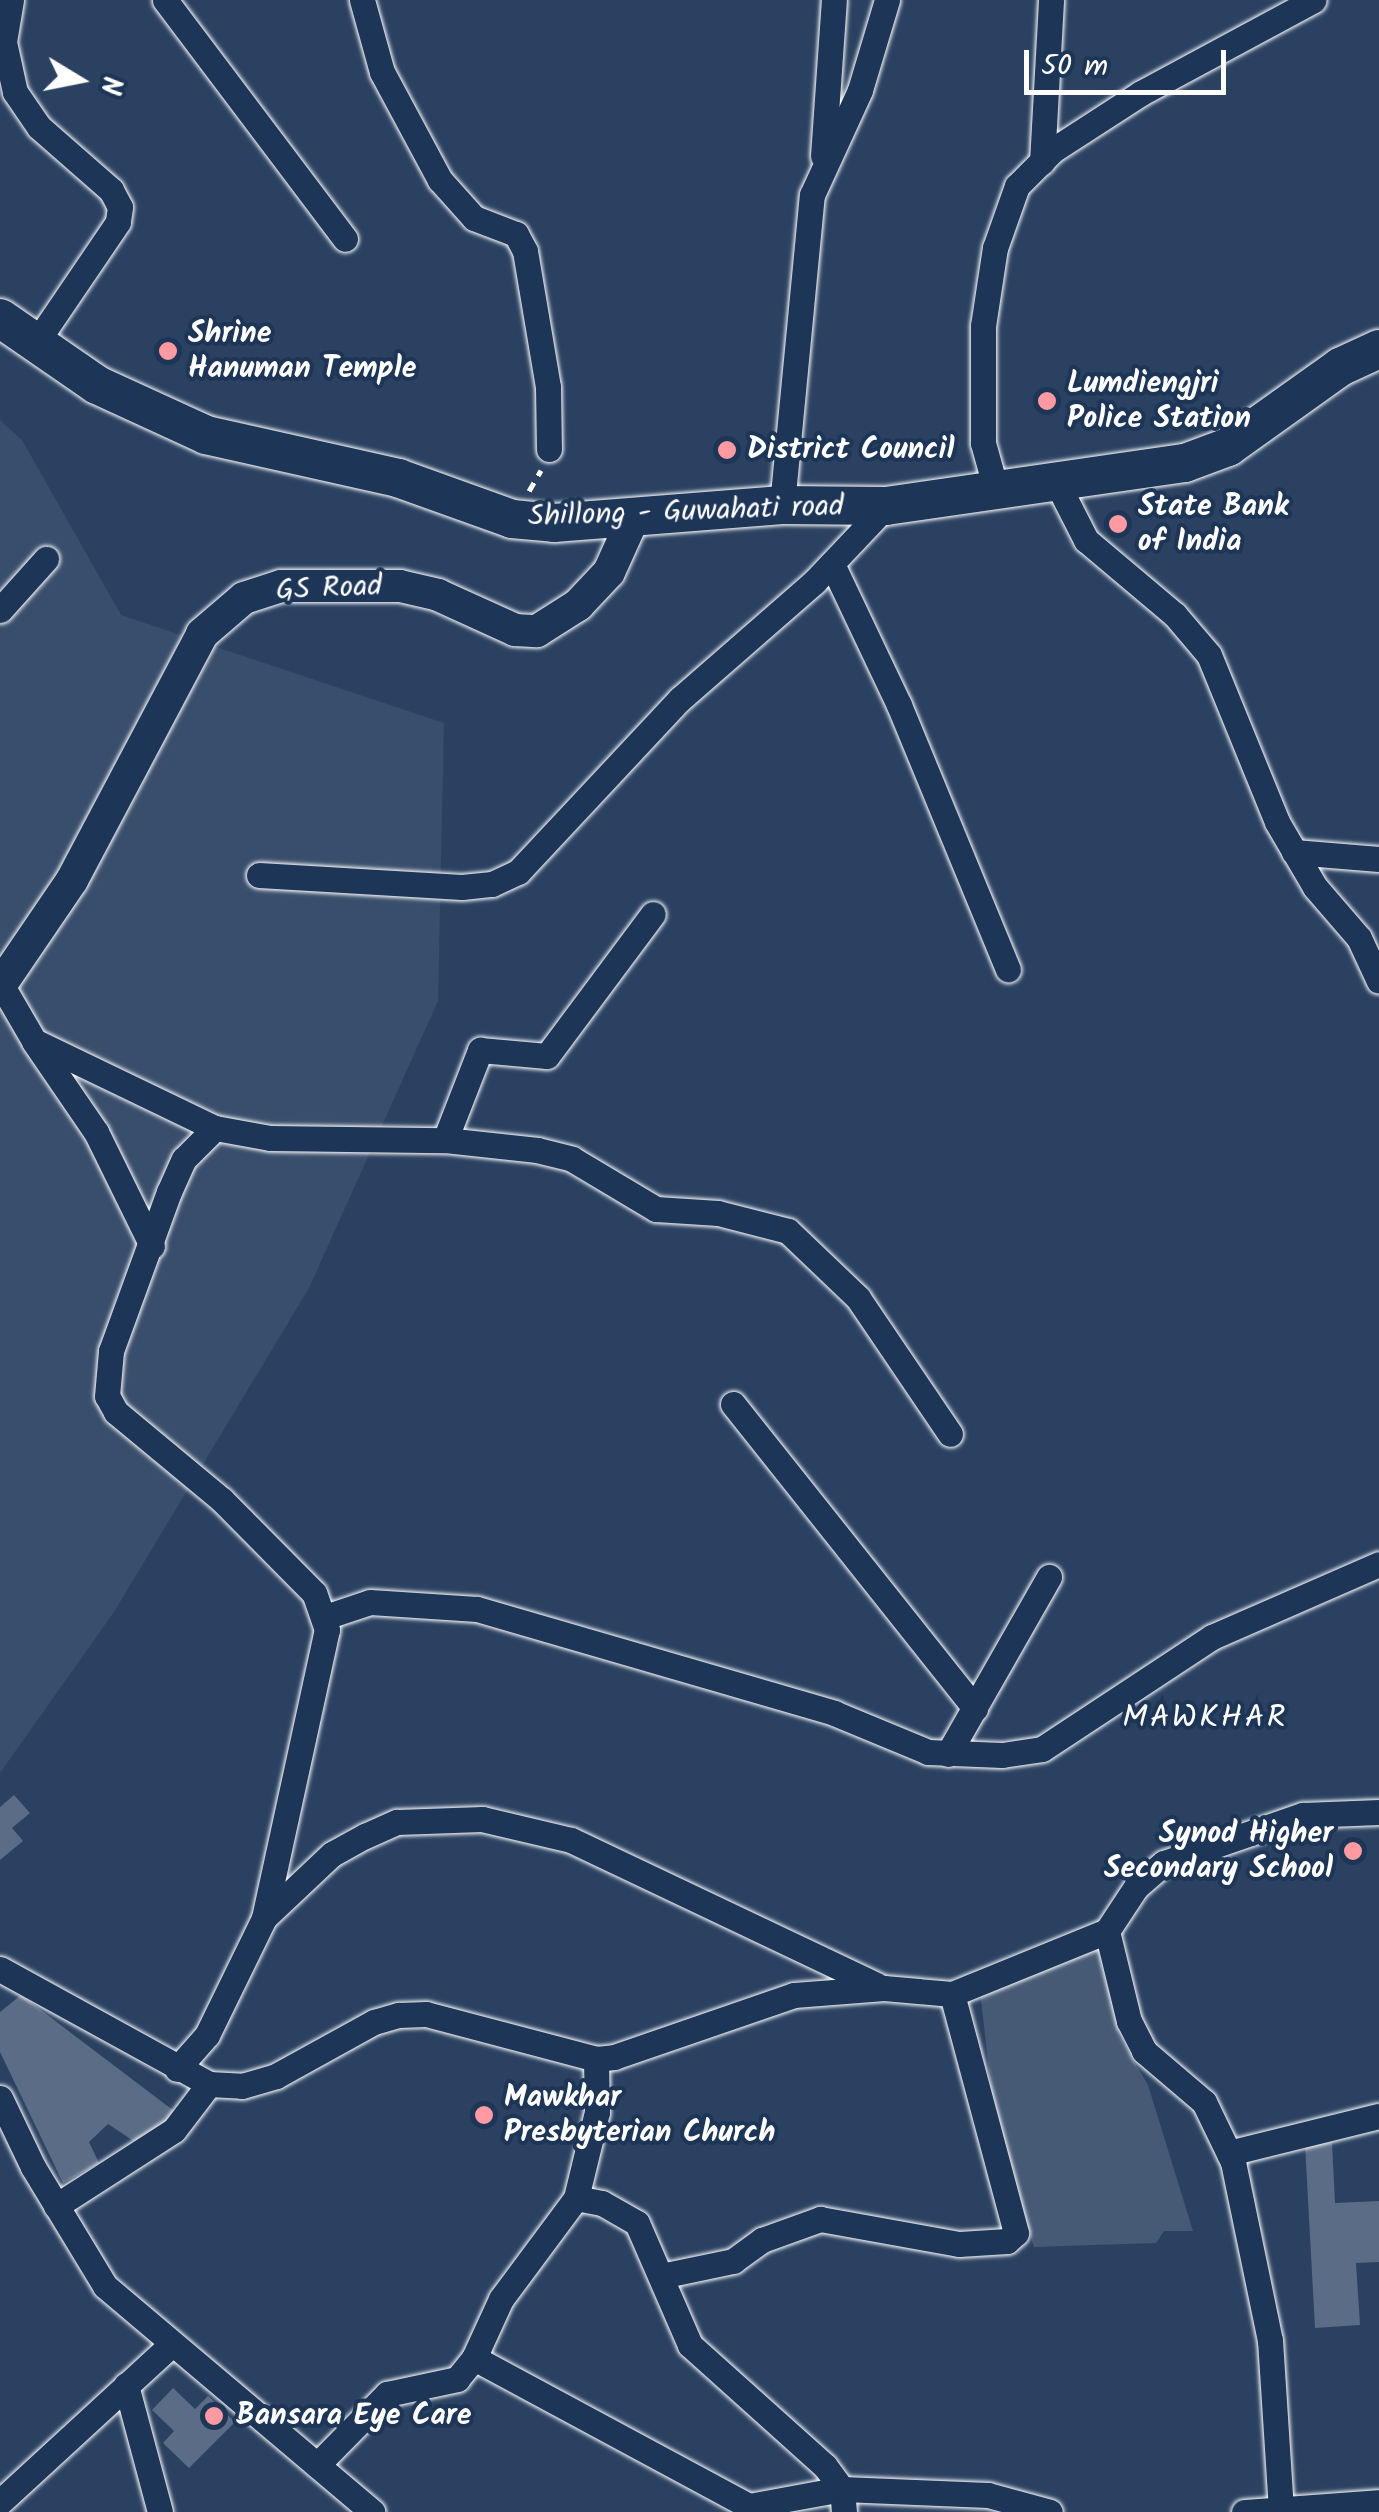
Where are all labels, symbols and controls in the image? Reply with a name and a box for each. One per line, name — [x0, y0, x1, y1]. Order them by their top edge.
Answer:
north arrow — [30, 30, 130, 130]
scale bar — [1029, 30, 1232, 92]
text: 50 m — [1041, 43, 1108, 91]
text: N — [86, 73, 134, 98]
place label: Shrine Hanuman Temple — [188, 316, 416, 386]
marker: Shrine Hanuman Temple — [157, 340, 179, 362]
place label: Lumdiengjri Police Station — [1067, 366, 1251, 436]
marker: Lumdiengjri Police Station — [1036, 390, 1058, 412]
place label: District Council — [747, 432, 955, 468]
marker: District Council — [716, 439, 738, 461]
street label: Shillong - Guwahati road — [527, 488, 845, 536]
place label: State Bank of India — [1138, 489, 1289, 560]
marker: State Bank of India — [1107, 513, 1129, 535]
street label: GS Road — [275, 568, 383, 610]
district label: MAWKHAR — [1122, 1700, 1288, 1738]
place label: Synod Higher Secondary School — [1104, 1816, 1333, 1886]
marker: Synod Higher Secondary School — [1342, 1840, 1364, 1862]
place label: Mawkhar Presbyterian Church — [504, 2080, 775, 2150]
marker: Mawkhar Presbyterian Church — [473, 2104, 495, 2126]
place label: Bansara Eye Care — [236, 2398, 471, 2434]
marker: Bansara Eye Care — [201, 2403, 227, 2429]

